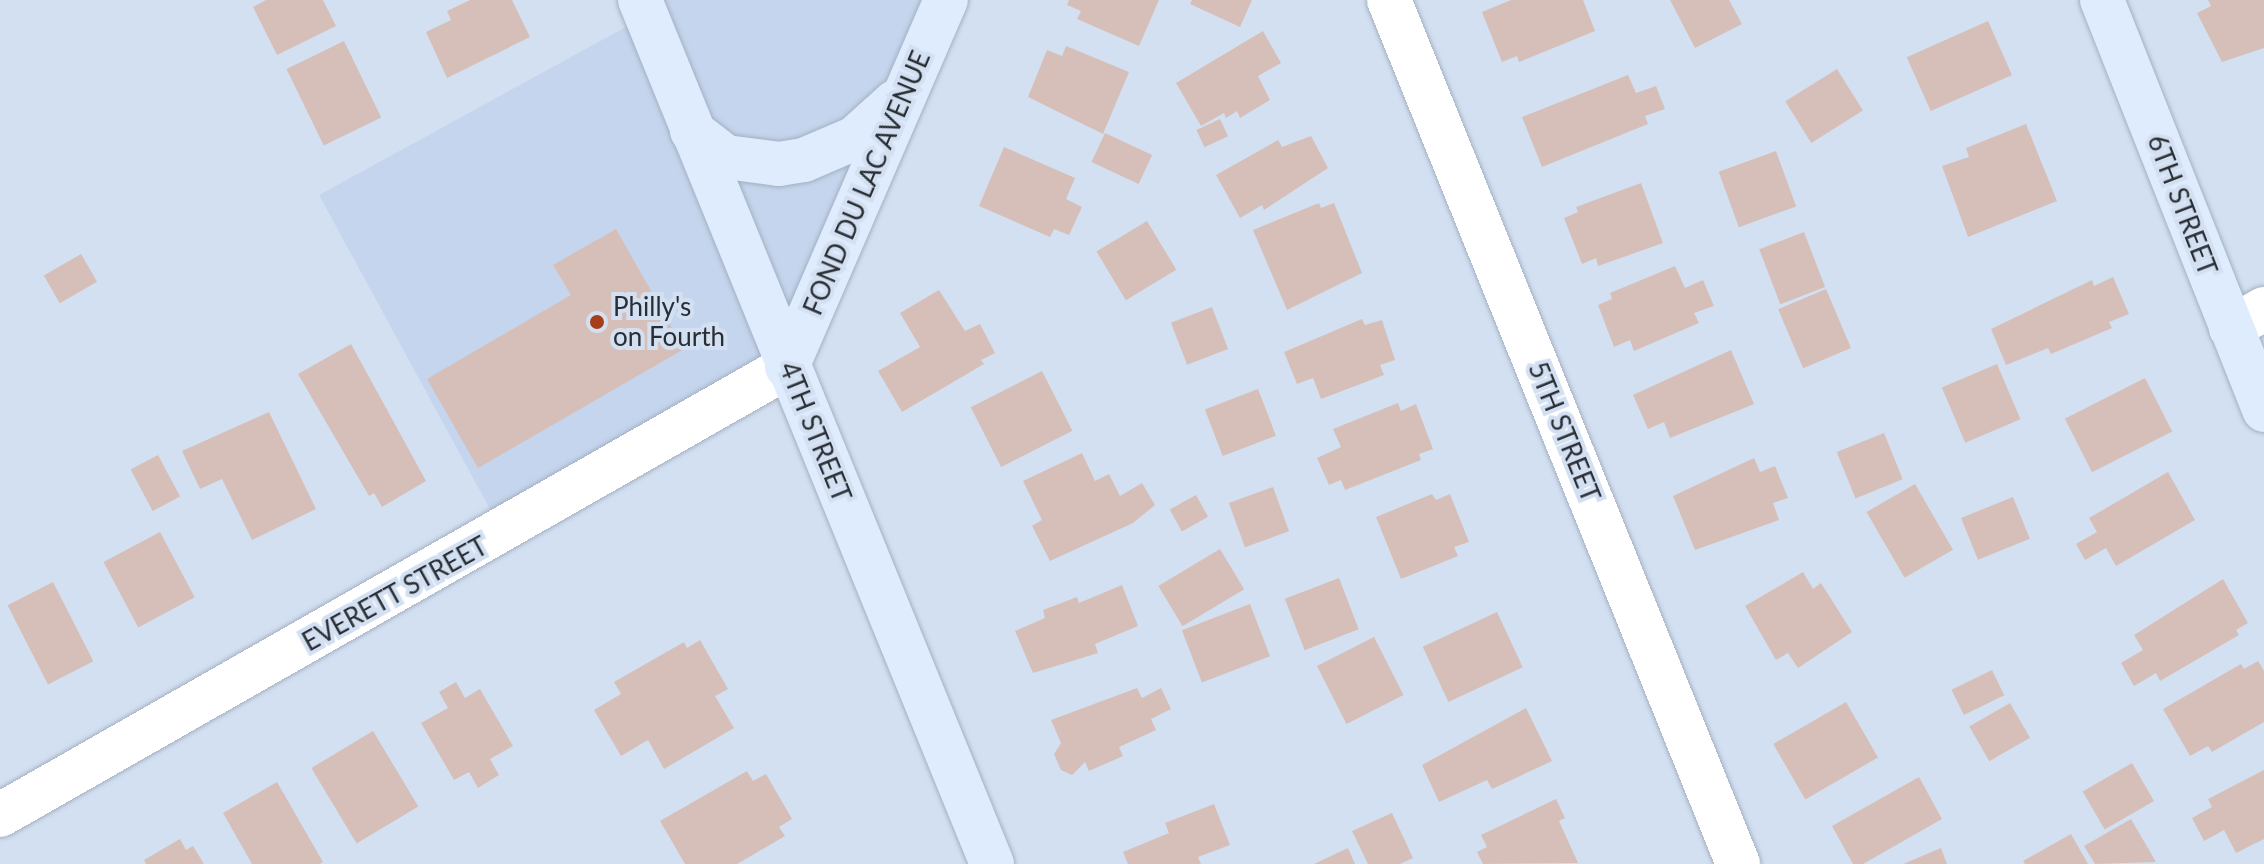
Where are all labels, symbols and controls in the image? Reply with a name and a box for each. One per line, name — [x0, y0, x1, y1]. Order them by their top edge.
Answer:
street label: FOND DU LAC AVENUE — [797, 46, 937, 320]
street label: 6TH STREET — [2141, 130, 2223, 280]
place label: Philly's on Fourth — [613, 291, 725, 352]
marker: Philly's on Fourth — [588, 313, 606, 331]
street label: 4TH STREET — [773, 358, 857, 506]
street label: 5TH STREET — [1522, 358, 1606, 506]
street label: EVERETT STREET — [297, 530, 493, 658]

